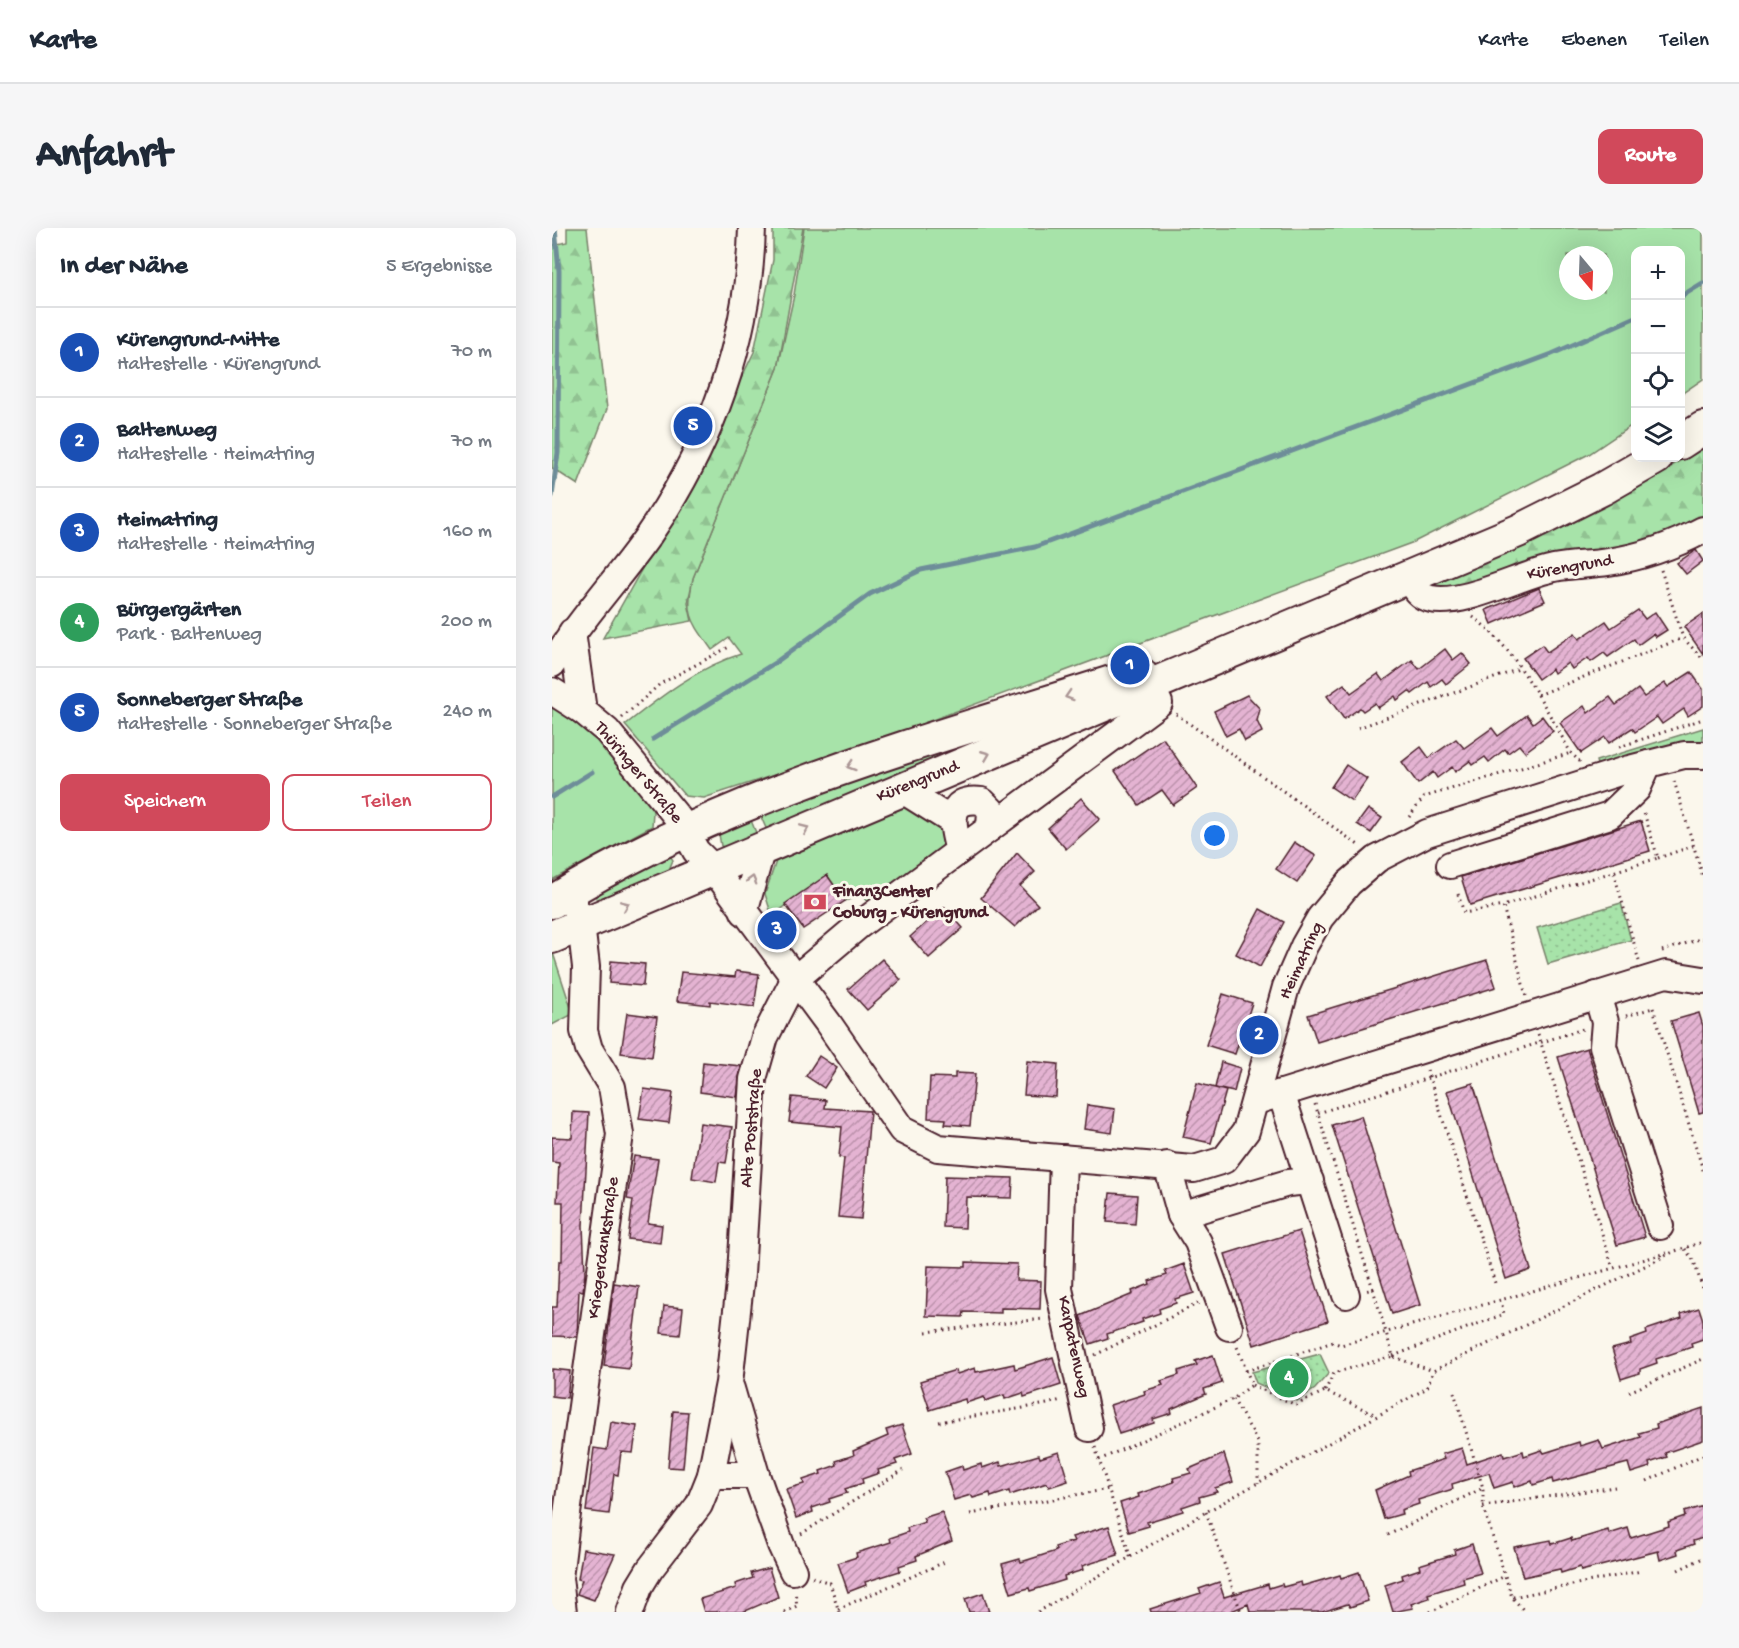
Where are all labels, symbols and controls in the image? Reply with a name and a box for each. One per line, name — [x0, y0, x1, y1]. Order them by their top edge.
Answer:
text: Karte — [30, 25, 97, 58]
text: Karte — [1478, 29, 1528, 54]
text: Ebenen — [1561, 29, 1627, 54]
text: Teilen — [1660, 29, 1709, 54]
button: Route — [1598, 129, 1703, 184]
text: Anfahrt — [36, 132, 171, 181]
north arrow — [1559, 246, 1613, 300]
map controls — [1631, 246, 1685, 462]
button: + — [1631, 246, 1685, 300]
text: In der Nähe — [60, 252, 188, 283]
text: 5 Ergebnisse — [386, 256, 492, 279]
button: − — [1631, 300, 1685, 354]
text: Kürengrund-Mitte — [117, 328, 279, 354]
text: 1 — [75, 341, 84, 364]
text: 70 m — [451, 341, 492, 364]
text: Haltestelle · Kürengrund — [117, 354, 320, 377]
button: locate — [1631, 354, 1685, 408]
pin: 5 — [674, 404, 712, 448]
button: layers — [1631, 408, 1685, 462]
text: Baltenweg — [117, 418, 217, 444]
text: 2 — [75, 431, 84, 454]
text: 70 m — [451, 431, 492, 454]
text: Haltestelle · Heimatring — [117, 444, 315, 467]
text: Heimatring — [117, 508, 218, 534]
text: 3 — [74, 521, 85, 544]
text: 160 m — [443, 521, 492, 544]
text: Haltestelle · Heimatring — [117, 534, 315, 557]
street label: Kürengrund — [1525, 550, 1616, 586]
text: Bürgergärten — [117, 598, 241, 624]
text: 4 — [75, 611, 84, 634]
text: 200 m — [441, 611, 492, 634]
text: Park · Baltenweg — [117, 624, 262, 647]
pin: 1 — [1110, 642, 1150, 688]
text: Sonneberger Straße — [117, 688, 302, 714]
one-way arrow — [1064, 689, 1075, 701]
text: 5 — [74, 701, 85, 724]
text: 240 m — [442, 701, 492, 724]
text: Haltestelle · Sonneberger Straße — [117, 714, 392, 737]
street label: Thüringer Straße — [589, 717, 687, 829]
one-way arrow — [979, 750, 990, 762]
street label: Kürengrund — [874, 755, 963, 808]
one-way arrow — [846, 759, 857, 771]
button: Speichern — [60, 774, 270, 831]
button: Teilen — [282, 774, 492, 831]
your location — [1200, 821, 1229, 850]
one-way arrow — [799, 824, 810, 836]
one-way arrow — [745, 875, 757, 885]
place label: FinanzCenter Coburg - Kürengrund — [832, 882, 990, 924]
bank icon: FinanzCenter Coburg - Kürengrund — [802, 889, 828, 915]
one-way arrow — [618, 900, 629, 912]
pin: 3 — [758, 908, 796, 952]
street label: Heimatring — [1275, 919, 1329, 1003]
pin: 2 — [1240, 1012, 1278, 1058]
street label: Alte Poststraße — [736, 1067, 768, 1188]
street label: Kriegerdankstraße — [584, 1175, 624, 1320]
street label: Karpatenweg — [1052, 1294, 1094, 1400]
pin: 4 — [1270, 1356, 1308, 1400]

